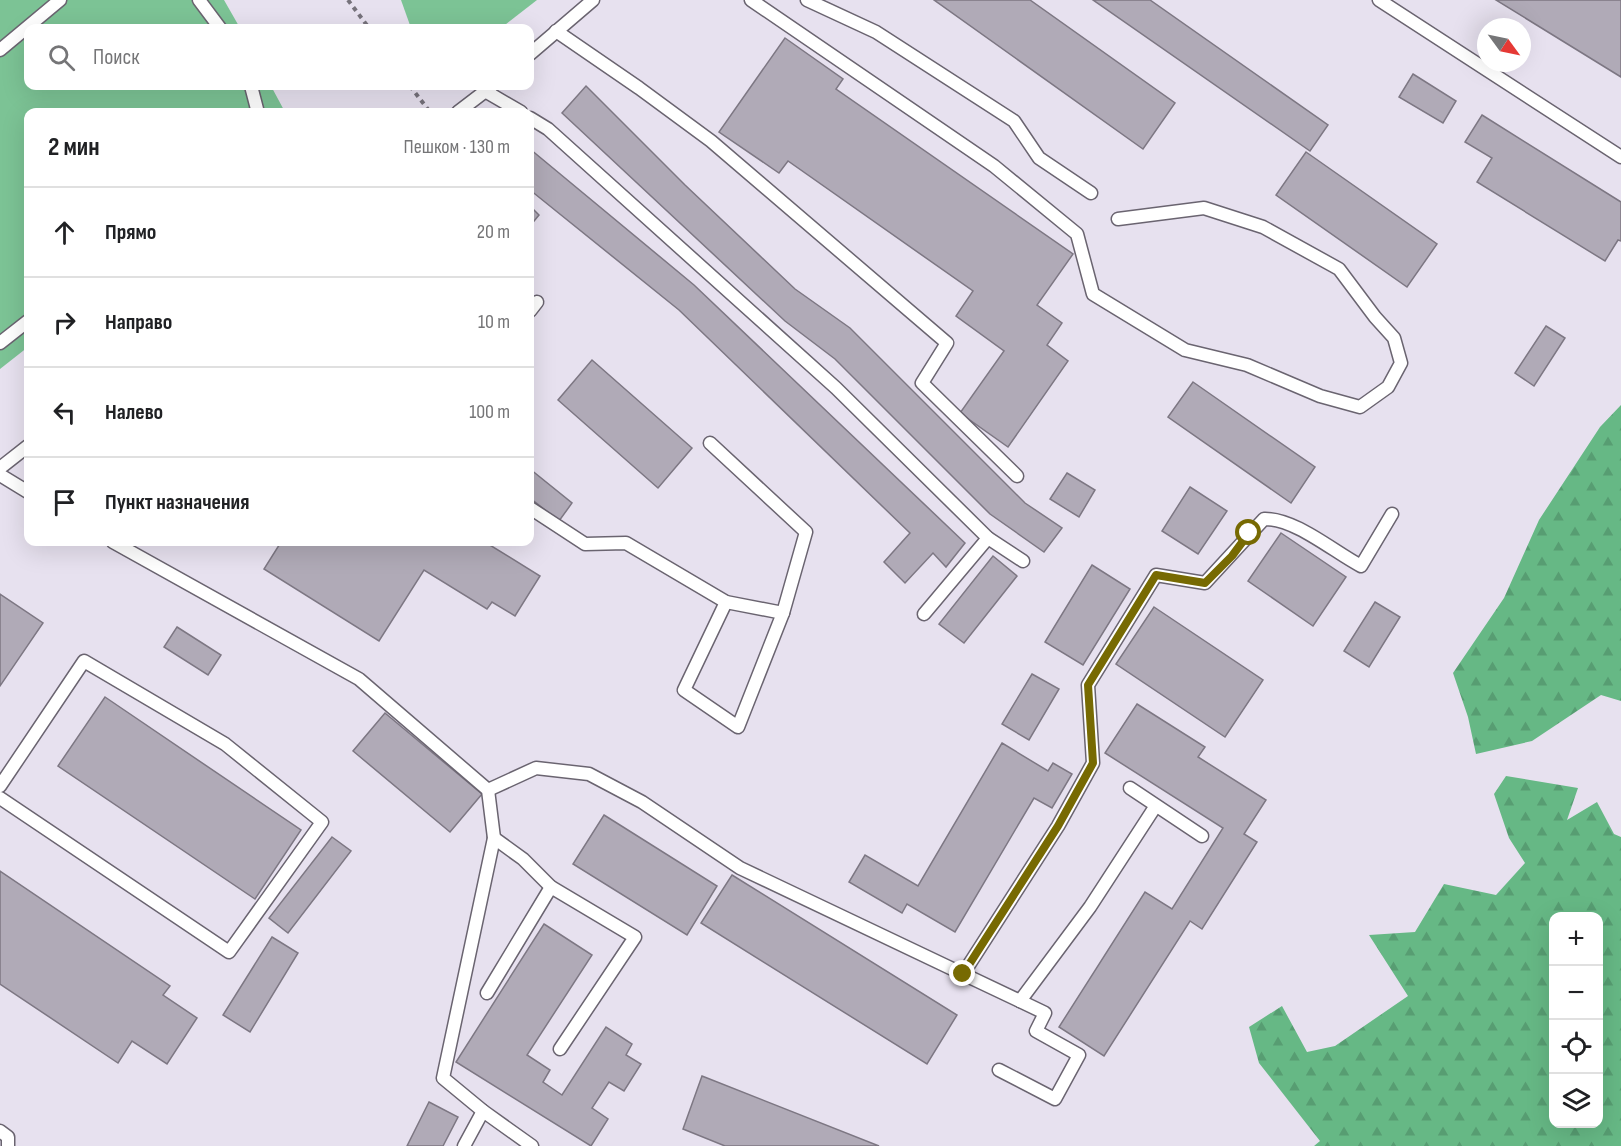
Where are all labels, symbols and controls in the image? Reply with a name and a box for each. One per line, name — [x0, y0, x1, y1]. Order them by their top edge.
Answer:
north arrow — [1477, 18, 1531, 72]
search box — [24, 24, 534, 90]
icon: search — [45, 41, 78, 74]
text: Поиск — [93, 44, 139, 71]
text: 2 мин — [48, 132, 100, 163]
text: Пешком · 130 m — [404, 135, 510, 159]
icon: ahead — [48, 216, 81, 249]
text: Прямо — [105, 219, 156, 246]
text: 20 m — [477, 220, 510, 244]
icon: right — [48, 306, 81, 339]
text: Направо — [105, 309, 172, 336]
text: 10 m — [478, 310, 510, 334]
icon: left — [48, 396, 81, 429]
text: Налево — [105, 399, 163, 426]
text: 100 m — [469, 400, 510, 424]
icon: arrive — [48, 486, 81, 519]
text: Пункт назначения — [105, 489, 249, 516]
route start — [1235, 519, 1261, 545]
map controls — [1549, 912, 1603, 1128]
button: + — [1549, 912, 1603, 966]
route end — [949, 960, 975, 986]
button: − — [1549, 966, 1603, 1020]
button: locate — [1549, 1020, 1603, 1074]
button: layers — [1549, 1074, 1603, 1128]

